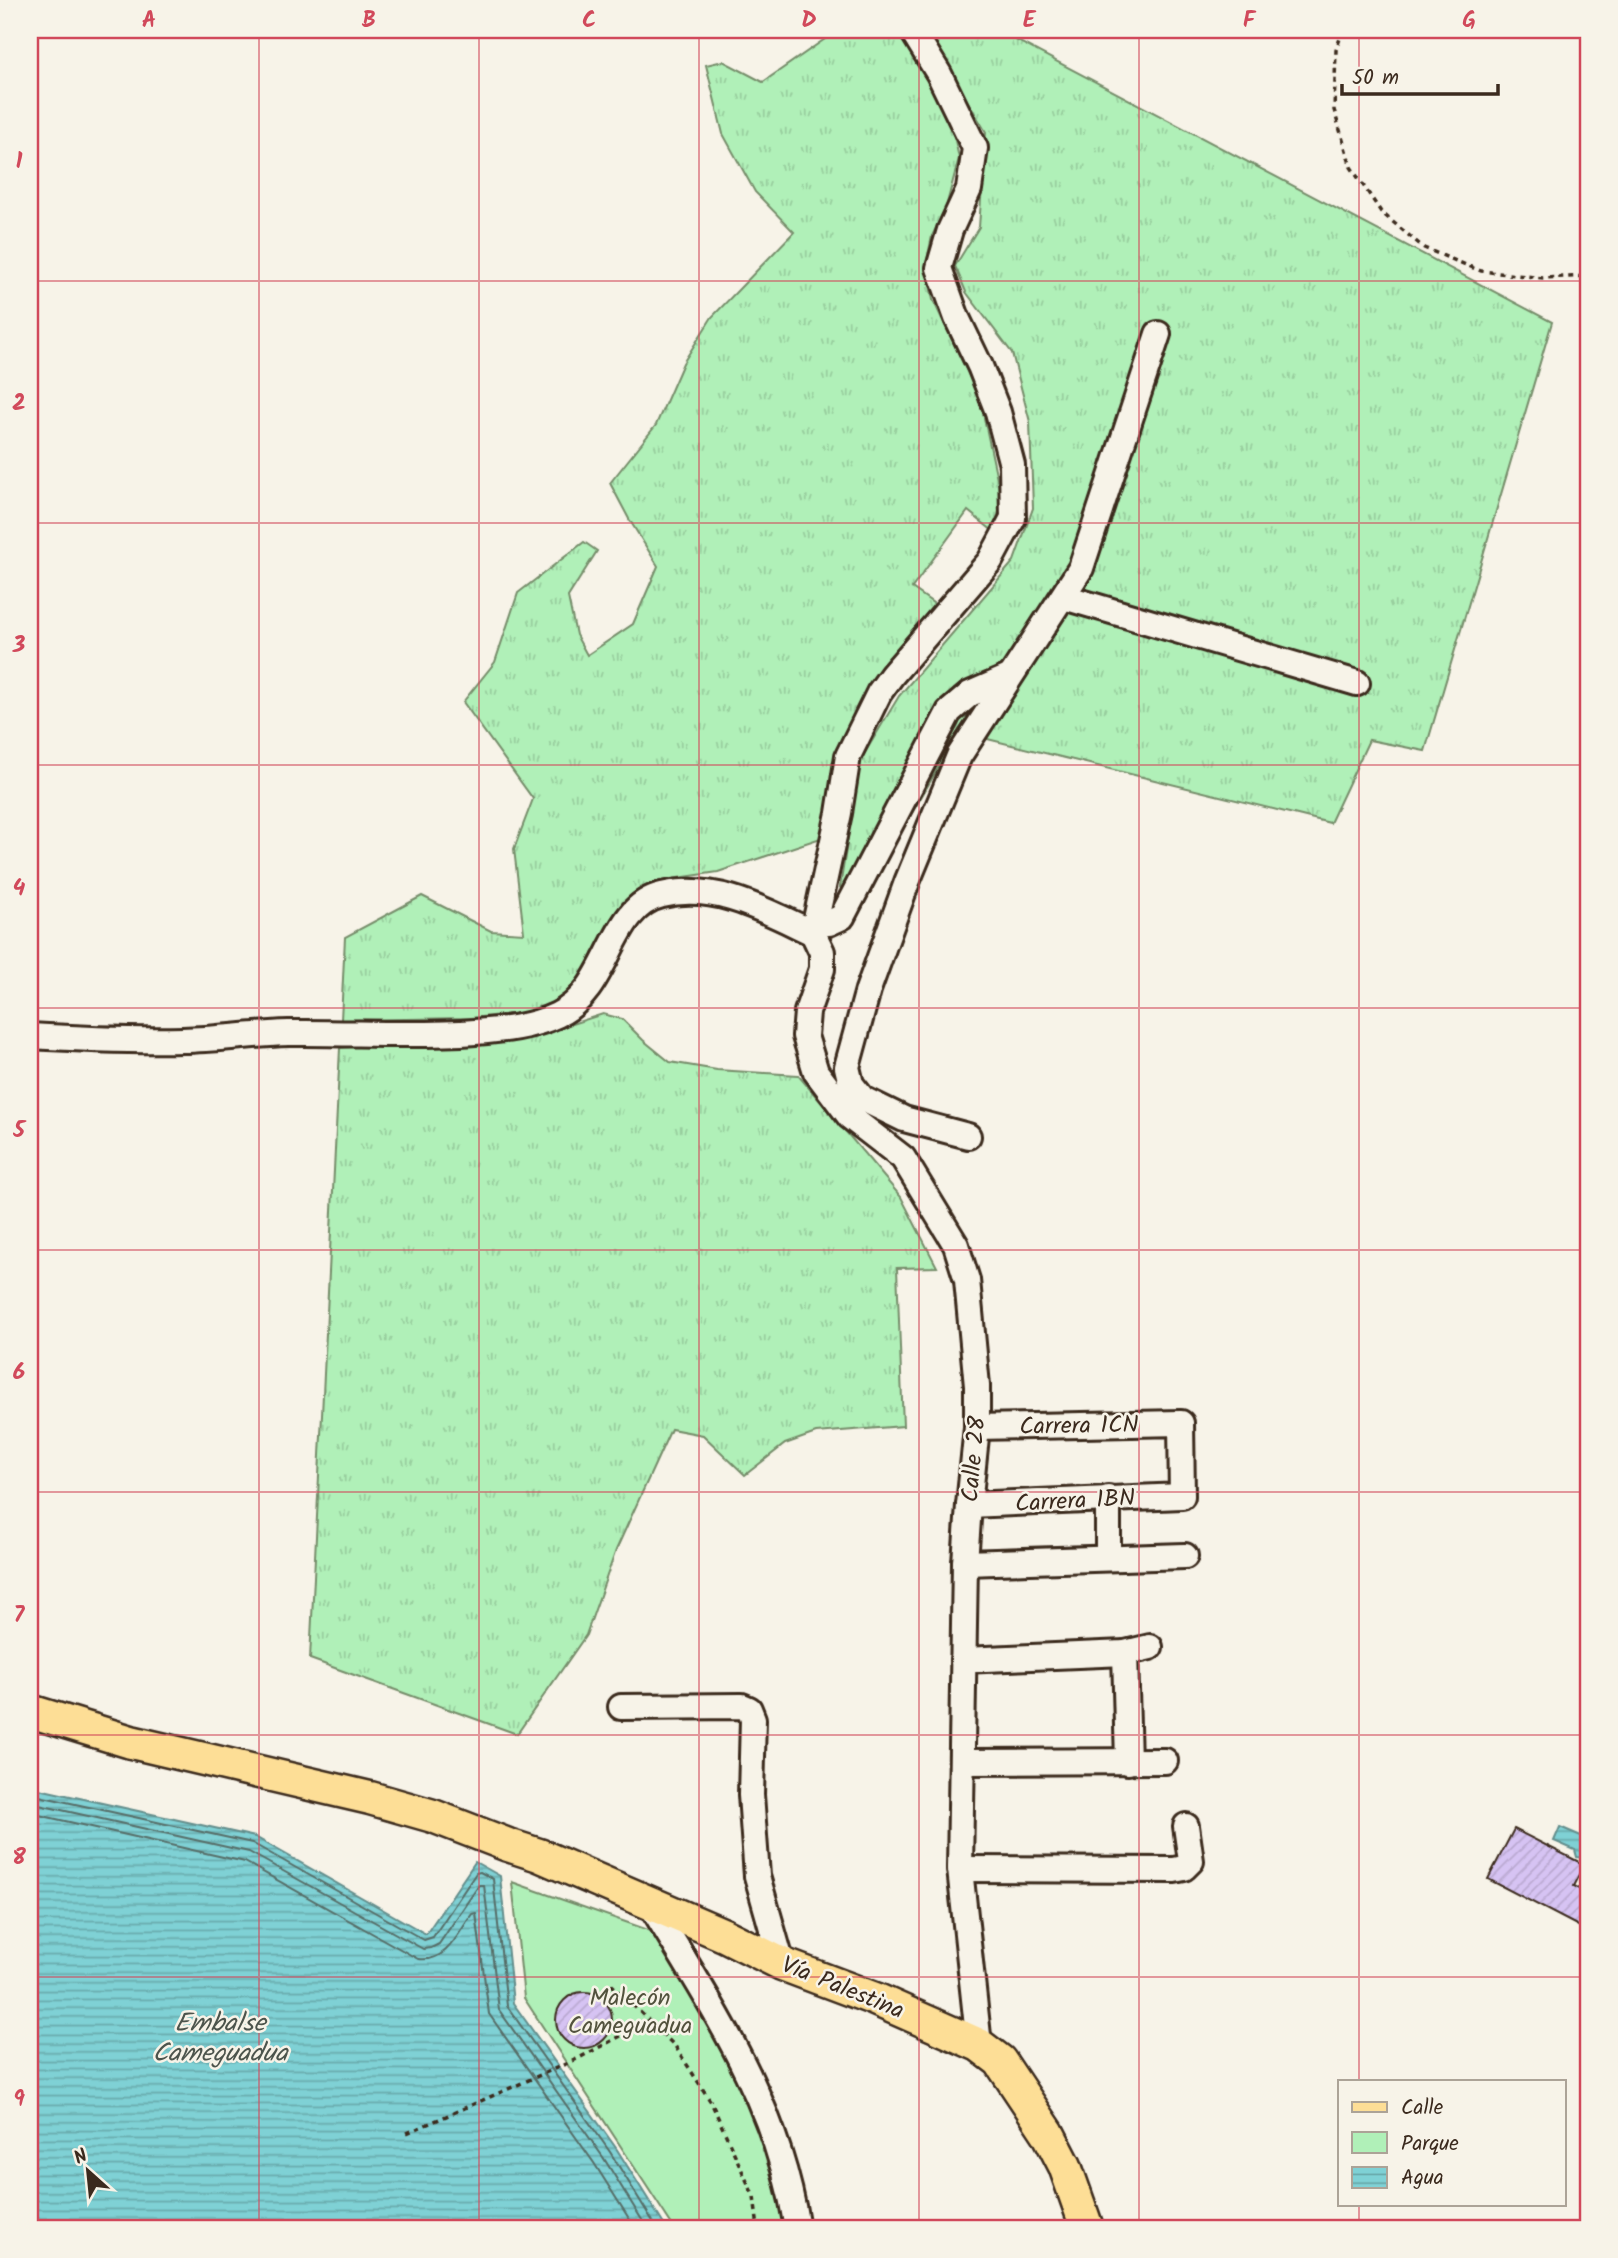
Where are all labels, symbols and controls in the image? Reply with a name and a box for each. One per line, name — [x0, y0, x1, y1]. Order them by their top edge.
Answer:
text: A — [142, 3, 156, 39]
text: B — [362, 3, 376, 39]
text: C — [582, 3, 596, 39]
text: D — [801, 3, 817, 39]
text: E — [1023, 3, 1037, 39]
text: F — [1243, 3, 1257, 39]
text: G — [1462, 3, 1476, 39]
scale bar — [1342, 52, 1497, 96]
text: 50 m — [1352, 62, 1399, 95]
text: 1 — [16, 144, 23, 180]
text: 2 — [12, 386, 26, 422]
text: 3 — [12, 628, 26, 664]
text: 4 — [13, 871, 26, 907]
text: 5 — [12, 1113, 27, 1149]
text: 6 — [13, 1355, 25, 1391]
street label: Carrera 1CN — [1019, 1406, 1139, 1447]
street label: Calle 28 — [951, 1414, 998, 1504]
street label: Carrera 1BN — [1014, 1479, 1136, 1524]
text: 7 — [14, 1598, 26, 1634]
text: 8 — [12, 1840, 26, 1876]
street label: Vía Palestina — [775, 1946, 910, 2031]
park label: Malecón Cameguadua — [568, 1979, 692, 2046]
water label: Embalse Cameguadua — [153, 2003, 289, 2075]
legend — [1338, 2080, 1566, 2206]
text: 9 — [13, 2082, 25, 2118]
text: Calle — [1401, 2092, 1444, 2125]
text: Parque — [1401, 2128, 1459, 2161]
north arrow — [52, 2136, 122, 2206]
text: N — [69, 2142, 93, 2174]
text: Agua — [1401, 2162, 1444, 2195]

